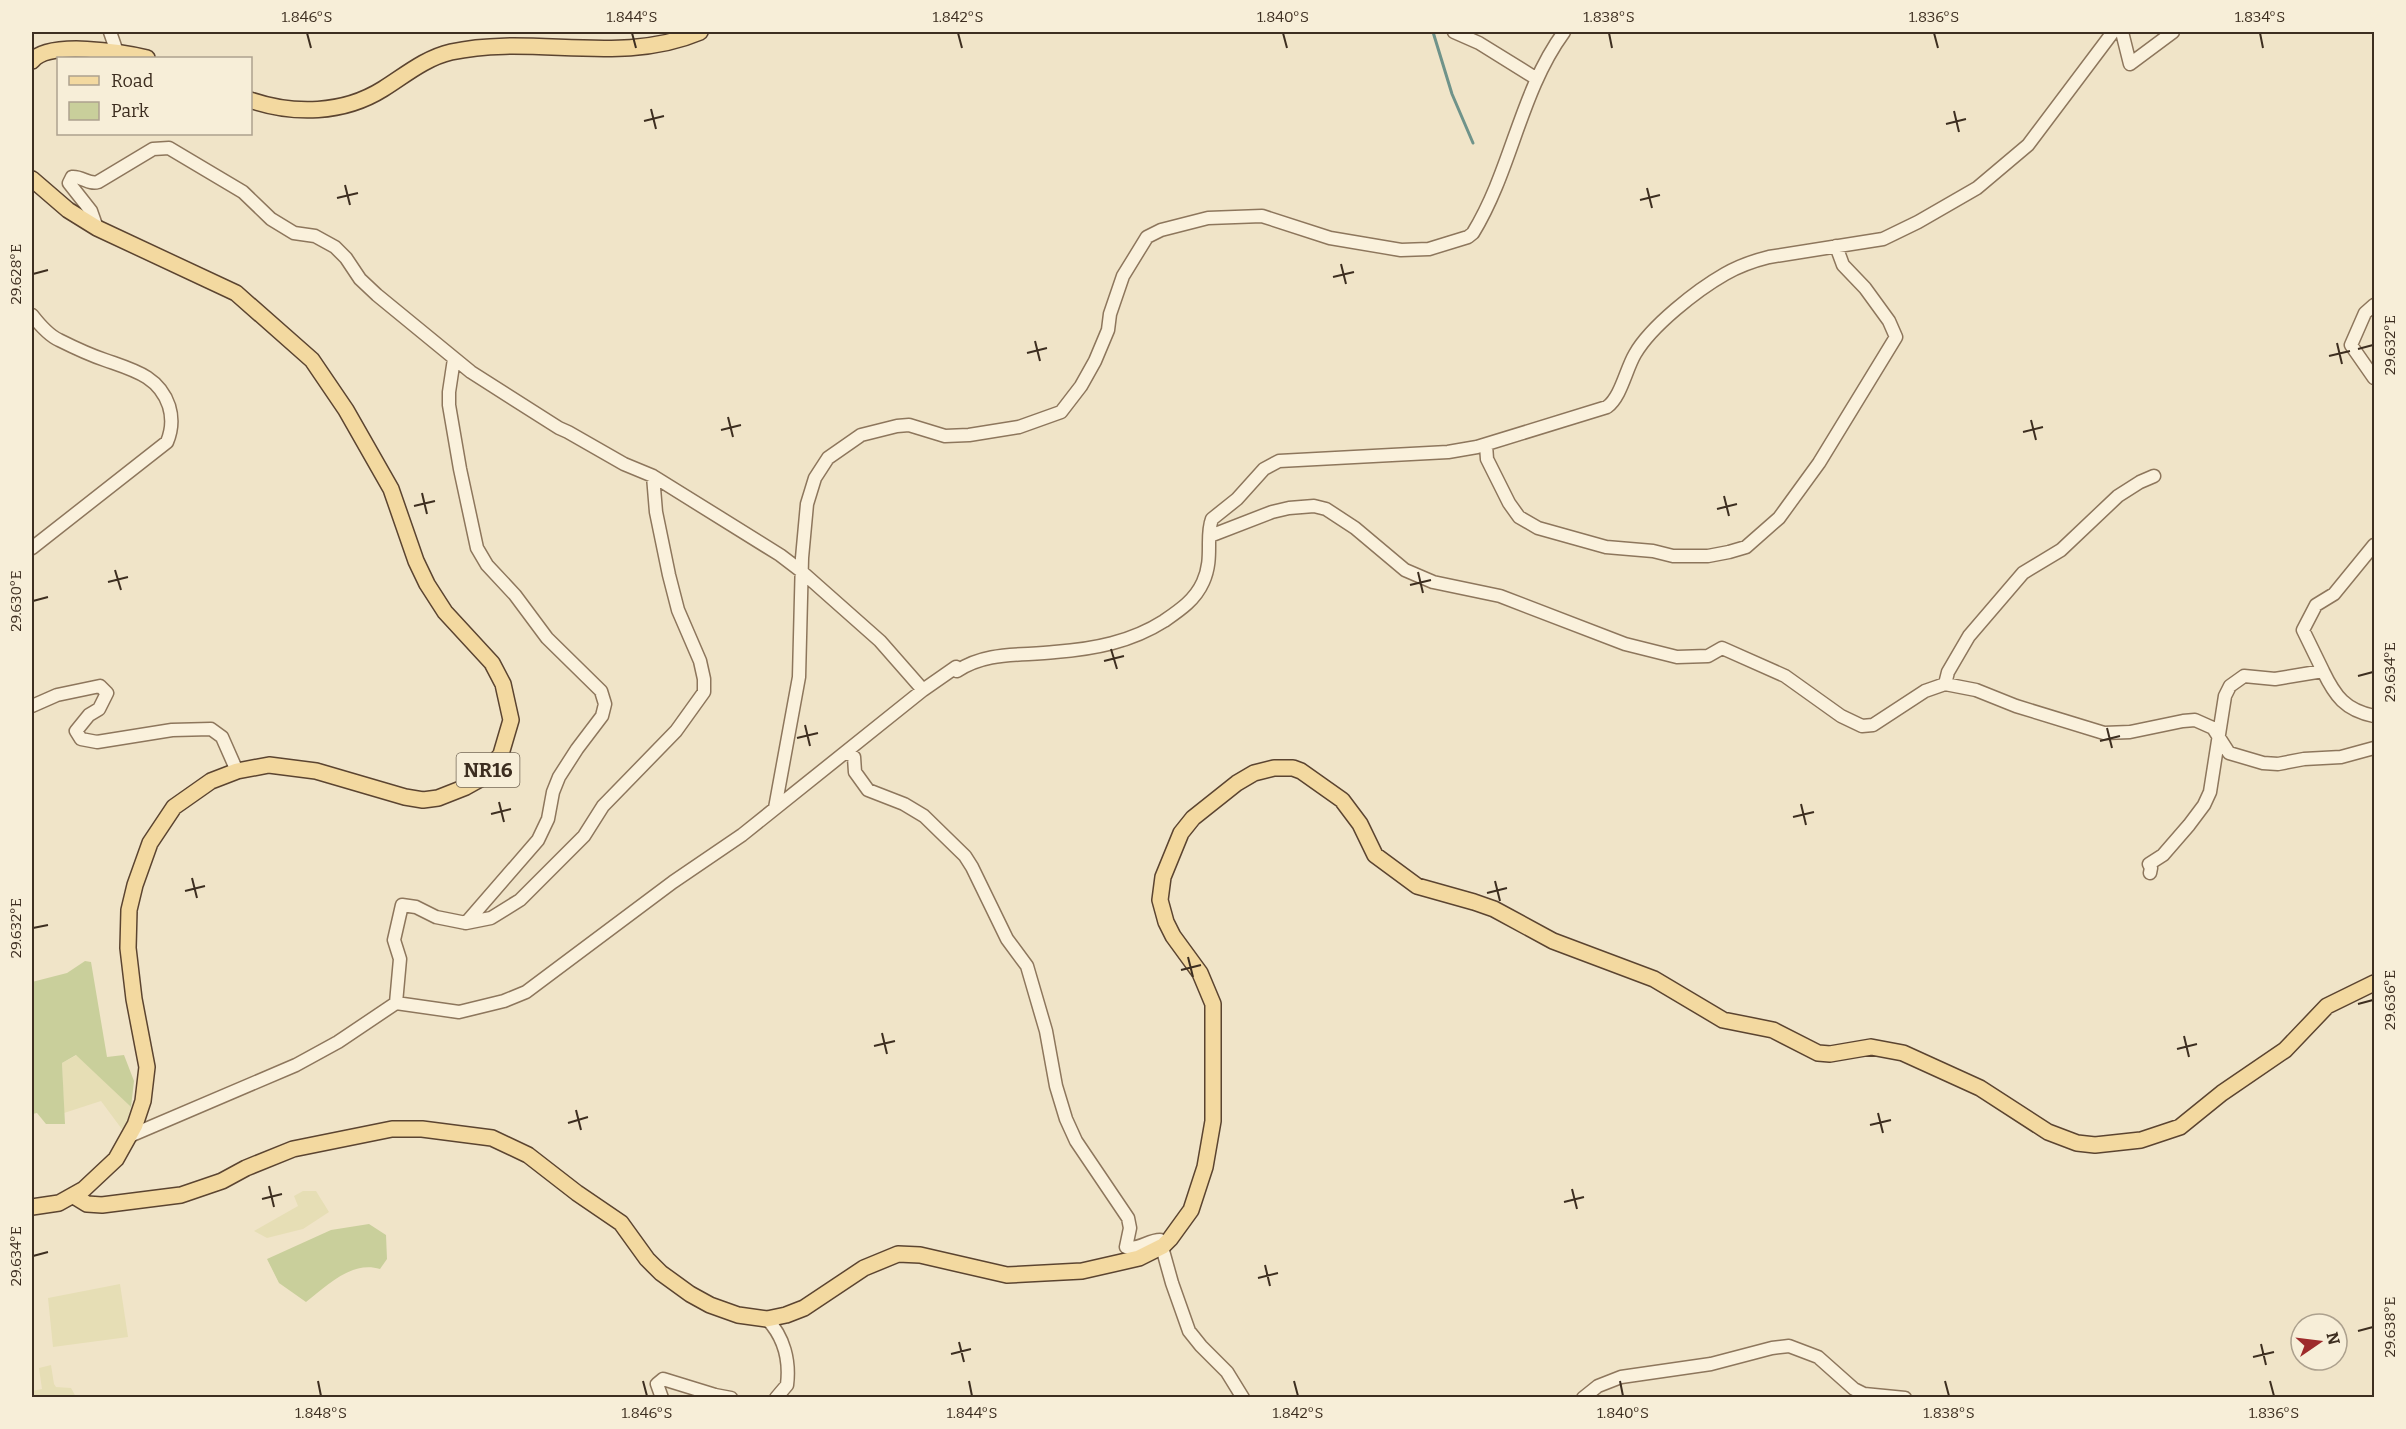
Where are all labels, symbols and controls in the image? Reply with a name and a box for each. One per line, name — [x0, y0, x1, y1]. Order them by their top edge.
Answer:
text: 1.846°S — [281, 8, 333, 26]
text: 1.844°S — [607, 8, 657, 26]
text: 1.842°S — [933, 8, 983, 26]
text: 1.840°S — [1257, 8, 1309, 26]
text: 1.838°S — [1583, 8, 1635, 26]
text: 1.836°S — [1909, 8, 1959, 26]
text: 1.834°S — [2235, 8, 2285, 26]
legend — [57, 57, 252, 135]
text: Road — [111, 70, 154, 92]
text: Park — [111, 100, 150, 122]
text: 29.628°E — [7, 244, 25, 304]
text: 29.632°E — [2381, 315, 2399, 375]
text: 29.630°E — [7, 570, 25, 632]
text: 29.634°E — [2381, 642, 2399, 702]
road number: NR16 — [456, 753, 520, 787]
text: 29.632°E — [7, 898, 25, 958]
text: 29.636°E — [2381, 970, 2399, 1030]
text: 29.634°E — [7, 1226, 25, 1286]
text: 29.638°E — [2381, 1296, 2399, 1358]
north arrow — [2289, 1312, 2349, 1372]
text: N — [2322, 1330, 2344, 1347]
text: 1.848°S — [295, 1404, 347, 1422]
text: 1.846°S — [621, 1404, 673, 1422]
text: 1.844°S — [947, 1404, 997, 1422]
text: 1.842°S — [1273, 1404, 1323, 1422]
text: 1.840°S — [1597, 1404, 1649, 1422]
text: 1.838°S — [1923, 1404, 1975, 1422]
text: 1.836°S — [2249, 1404, 2299, 1422]

